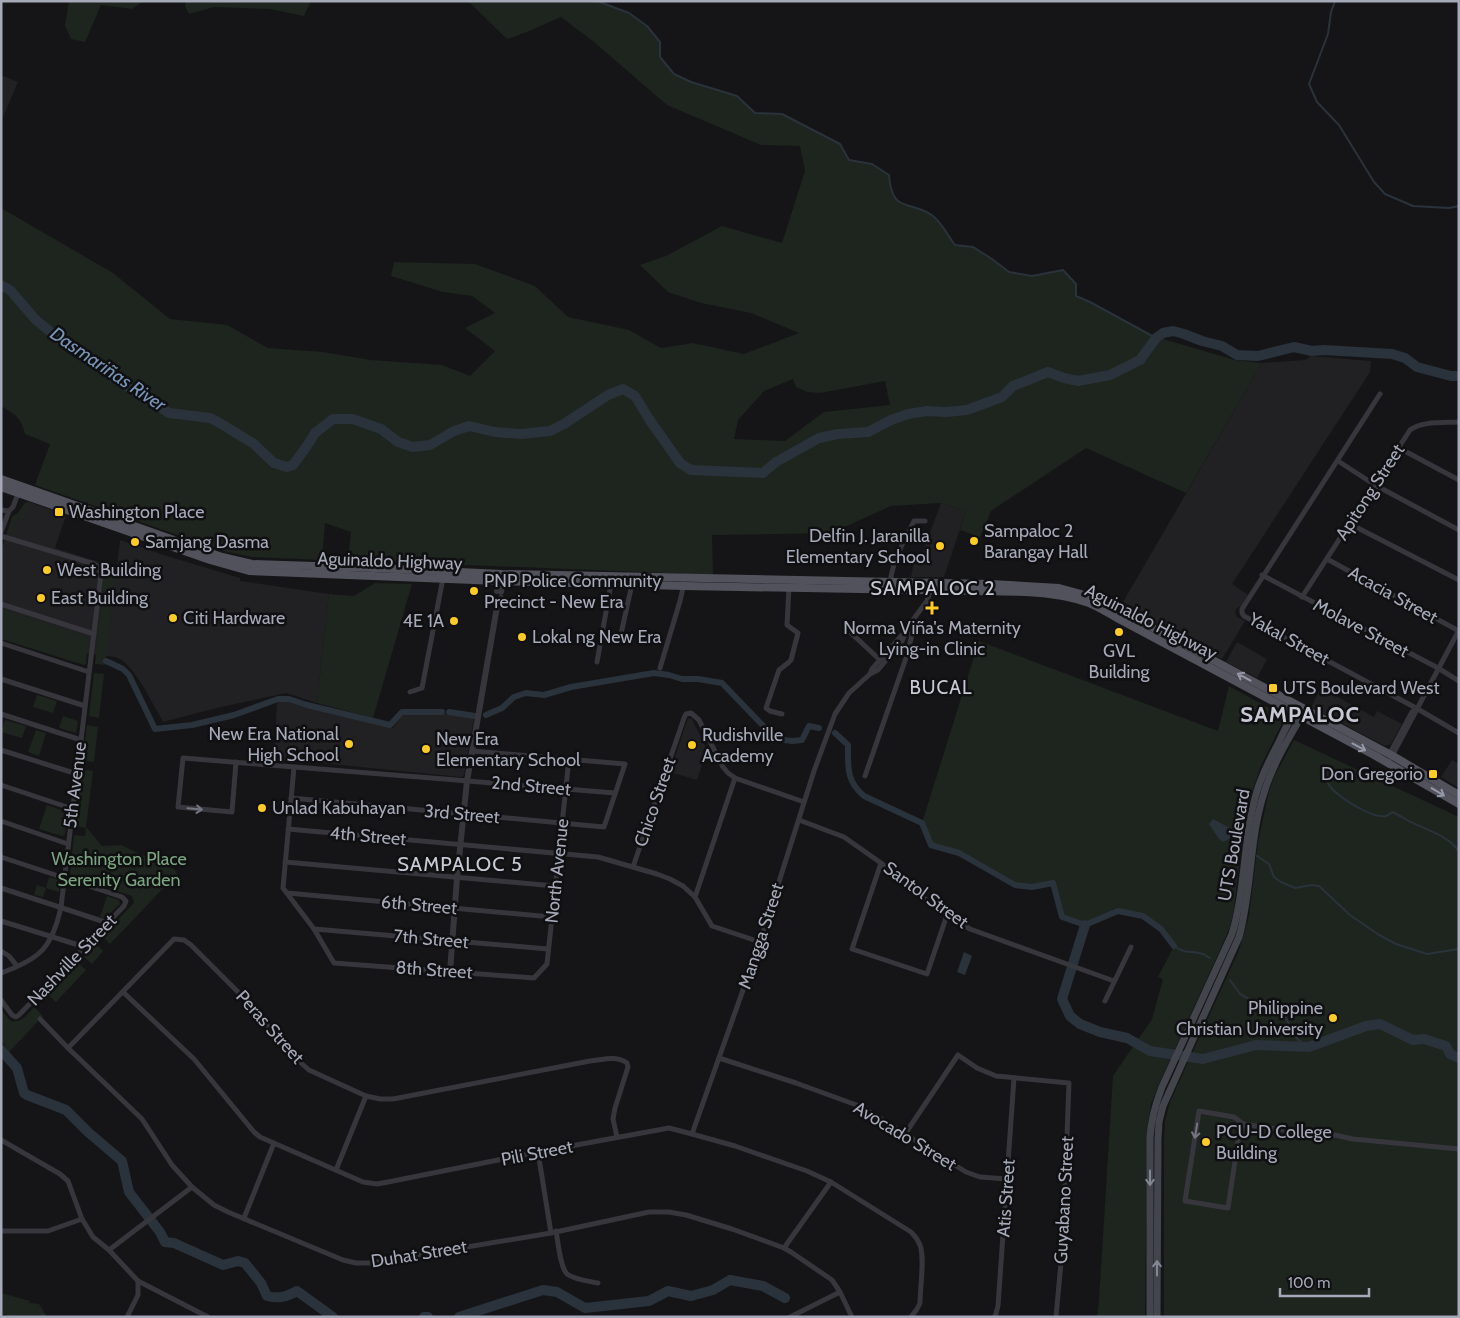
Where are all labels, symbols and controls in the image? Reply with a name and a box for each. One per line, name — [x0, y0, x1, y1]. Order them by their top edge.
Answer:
water label: Dasmariñas River — [46, 322, 171, 417]
street label: Apitong Street — [1331, 440, 1409, 544]
place label: Washington Place — [69, 501, 204, 523]
marker: Washington Place — [53, 506, 65, 518]
place label: Sampaloc 2 Barangay Hall — [984, 520, 1088, 563]
place label: Delfin J. Jaranilla Elementary School — [786, 525, 931, 568]
place label: Samjang Dasma — [145, 531, 269, 553]
marker: Sampaloc 2 Barangay Hall — [968, 535, 980, 547]
marker: Samjang Dasma — [129, 536, 141, 548]
marker: Delfin J. Jaranilla Elementary School — [934, 540, 946, 552]
street label: Aguinaldo Highway — [317, 547, 463, 575]
place label: West Building — [57, 559, 162, 581]
street label: Acacia Street — [1345, 561, 1441, 629]
marker: West Building — [41, 564, 53, 576]
place label: PNP Police Community Precinct - New Era — [484, 570, 661, 613]
district label: SAMPALOC 2 — [870, 576, 996, 600]
street label: Aguinaldo Highway — [1081, 579, 1221, 665]
marker: PNP Police Community Precinct - New Era — [468, 585, 480, 597]
place label: East Building — [51, 587, 149, 609]
marker: East Building — [35, 592, 47, 604]
street label: Molave Street — [1309, 594, 1413, 662]
marker: Norma Viña's Maternity Lying-in Clinic — [925, 601, 939, 615]
place label: Citi Hardware — [183, 607, 285, 629]
street label: Yakal Street — [1244, 607, 1333, 670]
place label: 4E 1A — [403, 610, 444, 632]
marker: Citi Hardware — [167, 612, 179, 624]
marker: 4E 1A — [448, 615, 460, 627]
place label: Norma Viña's Maternity Lying-in Clinic — [843, 617, 1021, 660]
place label: Lokal ng New Era — [532, 626, 662, 648]
marker: GVL Building — [1113, 626, 1125, 638]
marker: Lokal ng New Era — [516, 631, 528, 643]
place label: GVL Building — [1089, 640, 1150, 683]
one-way arrow — [1237, 672, 1252, 681]
district label: BUCAL — [909, 676, 973, 699]
place label: UTS Boulevard West — [1283, 677, 1440, 699]
marker: UTS Boulevard West — [1267, 682, 1279, 694]
district label: SAMPALOC — [1240, 701, 1360, 728]
place label: New Era National High School — [209, 723, 340, 766]
place label: Rudishville Academy — [702, 724, 783, 767]
place label: New Era Elementary School — [436, 728, 581, 771]
marker: New Era National High School — [343, 738, 355, 750]
marker: Rudishville Academy — [686, 739, 698, 751]
street label: 5th Avenue — [59, 741, 91, 829]
marker: New Era Elementary School — [420, 743, 432, 755]
one-way arrow — [1351, 743, 1366, 752]
street label: Chico Street — [629, 754, 681, 850]
place label: Don Gregorio — [1321, 763, 1423, 785]
marker: Don Gregorio — [1427, 768, 1439, 780]
street label: 2nd Street — [490, 772, 572, 800]
street label: UTS Boulevard — [1213, 787, 1255, 903]
one-way arrow — [1431, 788, 1445, 798]
place label: Unlad Kabuhayan — [272, 797, 406, 819]
street label: 3rd Street — [423, 800, 501, 828]
marker: Unlad Kabuhayan — [256, 802, 268, 814]
one-way arrow — [186, 804, 202, 813]
street label: North Avenue — [541, 818, 573, 924]
street label: 4th Street — [329, 822, 407, 850]
park label: Washington Place Serenity Garden — [51, 848, 187, 891]
district label: SAMPALOC 5 — [397, 852, 523, 876]
street label: Santol Street — [879, 857, 973, 933]
street label: Mangga Street — [734, 880, 788, 992]
street label: 6th Street — [380, 891, 458, 919]
street label: Nashville Street — [23, 910, 121, 1010]
street label: 7th Street — [393, 925, 469, 953]
street label: 8th Street — [395, 956, 473, 984]
street label: Peras Street — [231, 986, 309, 1068]
place label: Philippine Christian University — [1176, 997, 1323, 1040]
marker: Philippine Christian University — [1327, 1012, 1339, 1024]
street label: Avocado Street — [850, 1097, 960, 1175]
place label: PCU-D College Building — [1216, 1121, 1332, 1164]
one-way arrow — [1191, 1122, 1201, 1138]
street label: Pili Street — [499, 1135, 575, 1171]
street label: Guyabano Street — [1050, 1136, 1078, 1264]
marker: PCU-D College Building — [1200, 1136, 1212, 1148]
street label: Atis Street — [992, 1158, 1020, 1238]
one-way arrow — [1145, 1170, 1155, 1186]
street label: Duhat Street — [369, 1236, 469, 1272]
one-way arrow — [1152, 1260, 1162, 1276]
scale bar — [1280, 1266, 1369, 1298]
text: 100 m — [1288, 1274, 1330, 1292]

